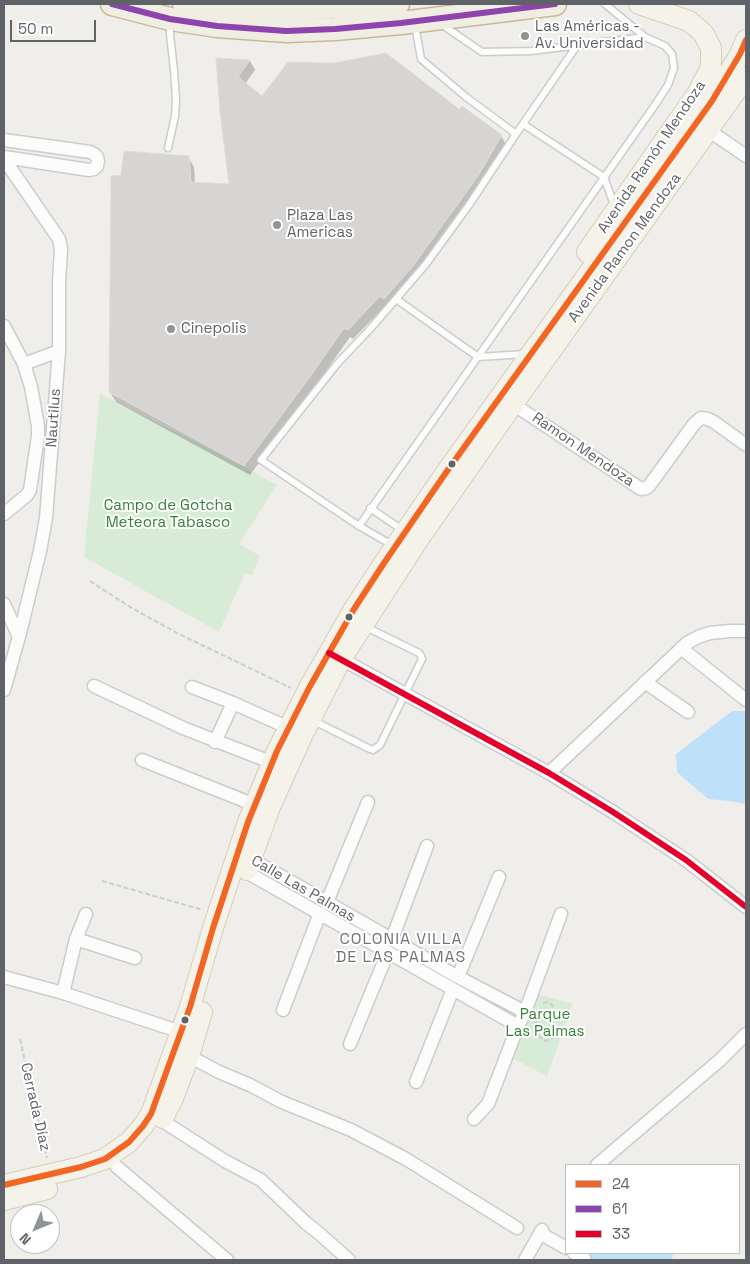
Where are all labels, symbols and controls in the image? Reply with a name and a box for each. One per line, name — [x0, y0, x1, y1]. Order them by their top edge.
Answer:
scale bar — [12, 10, 99, 42]
place label: Las Américas - Av. Universidad — [535, 18, 644, 53]
text: 50 m — [18, 19, 53, 38]
marker: Las Américas - Av. Universidad — [519, 30, 531, 42]
street label: Avenida Ramón Mendoza — [594, 77, 710, 237]
street label: Avenida Ramon Mendoza — [565, 170, 685, 326]
place label: Plaza Las Americas — [287, 207, 353, 242]
marker: Plaza Las Americas — [271, 219, 283, 231]
place label: Cinepolis — [181, 320, 247, 338]
marker: Cinepolis — [165, 323, 177, 335]
street label: Nautilus — [43, 388, 65, 448]
street label: Ramon Mendoza — [528, 409, 638, 491]
unlabelled marker — [447, 459, 457, 469]
park label: Campo de Gotcha Meteora Tabasco — [104, 497, 232, 532]
unlabelled marker — [344, 612, 354, 622]
street label: Calle Las Palmas — [248, 852, 358, 926]
district label: COLONIA VILLA DE LAS PALMAS — [334, 930, 468, 968]
park label: Parque Las Palmas — [505, 1006, 585, 1041]
unlabelled marker — [180, 1015, 190, 1025]
street label: Cerrada Díaz — [16, 1061, 54, 1153]
legend — [565, 1164, 740, 1254]
text: 24 — [612, 1174, 630, 1193]
text: 61 — [612, 1199, 627, 1218]
north arrow — [10, 1204, 60, 1254]
text: 33 — [612, 1224, 630, 1243]
text: N — [15, 1229, 35, 1249]

